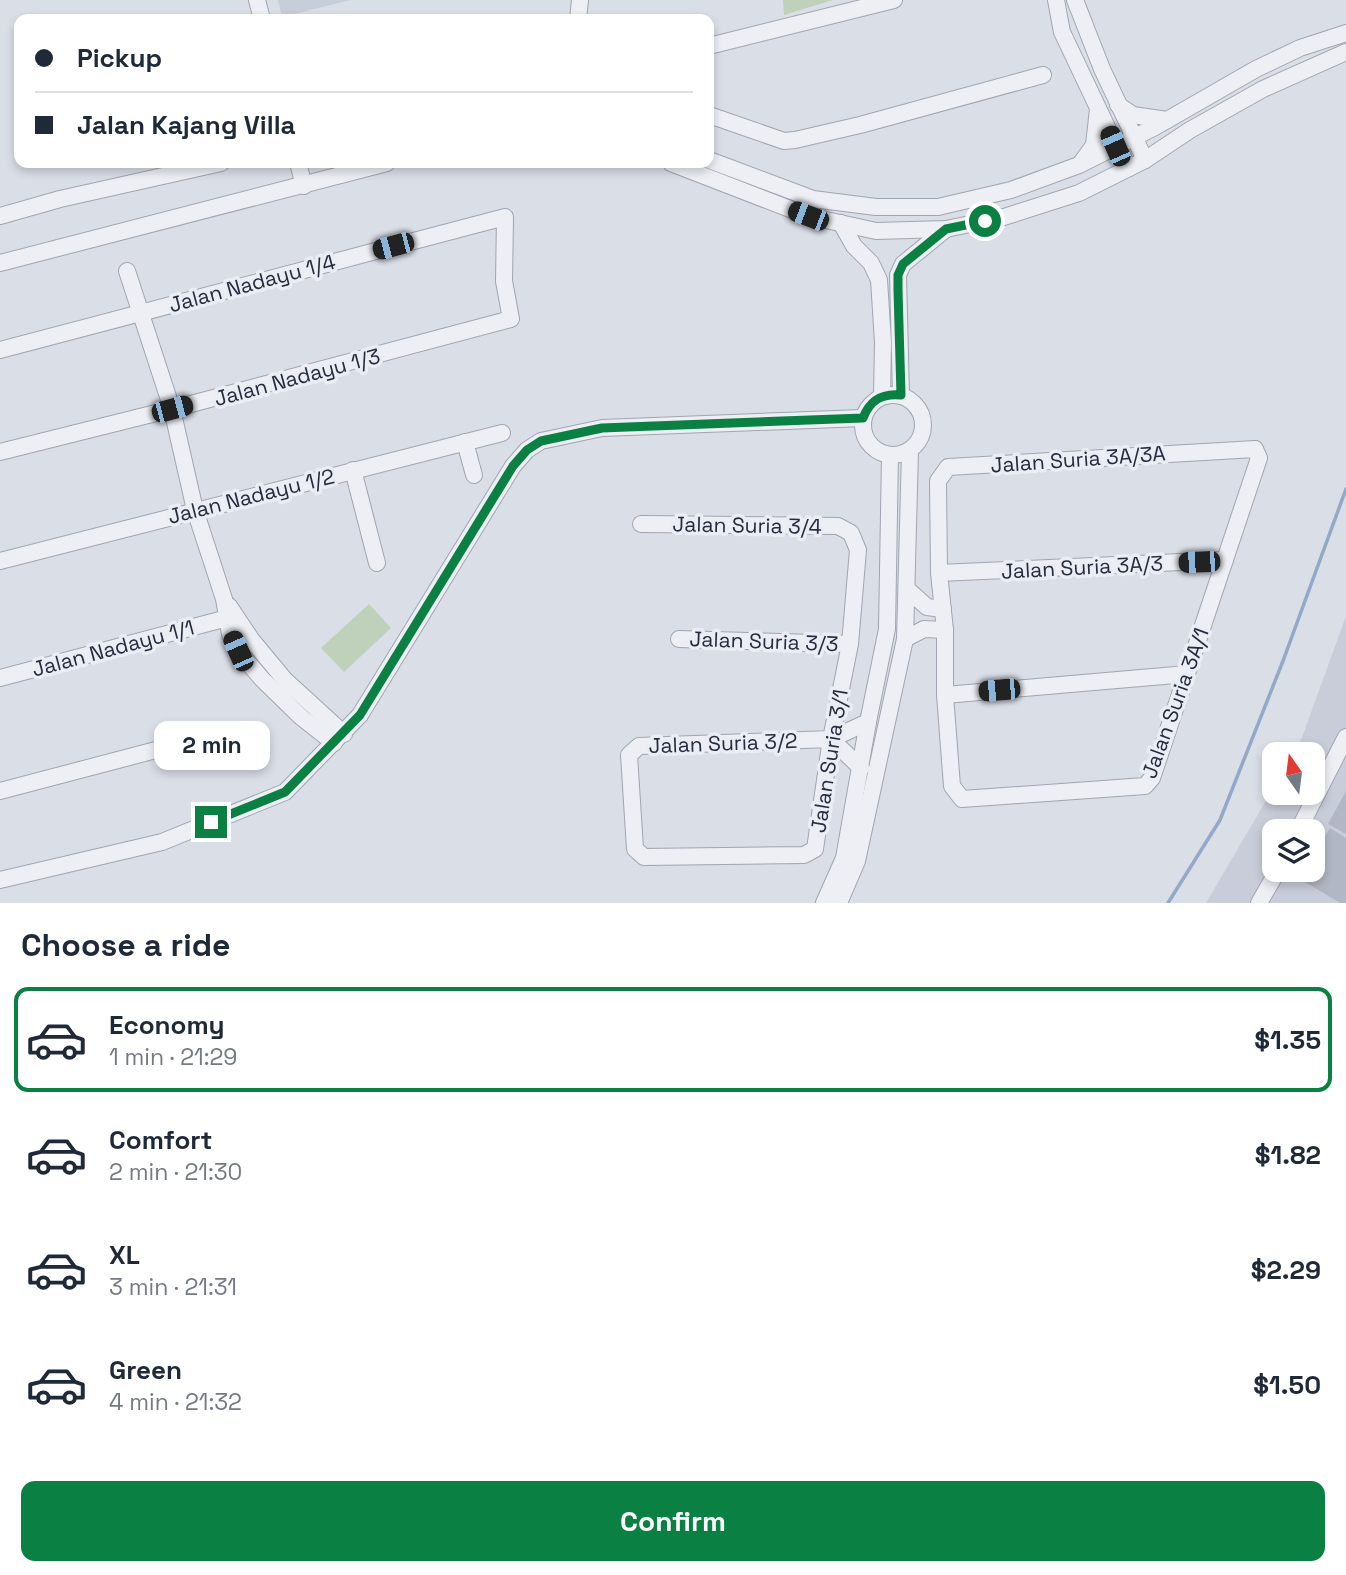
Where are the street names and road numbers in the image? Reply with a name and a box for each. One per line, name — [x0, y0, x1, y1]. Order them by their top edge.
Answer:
street label: Jalan Nadayu 1/4 — [166, 248, 338, 318]
street label: Jalan Nadayu 1/3 — [211, 342, 383, 412]
street label: Jalan Suria 3A/3A — [990, 439, 1166, 479]
street label: Jalan Nadayu 1/2 — [165, 462, 337, 530]
street label: Jalan Suria 3/4 — [672, 510, 822, 540]
street label: Jalan Suria 3A/3 — [1000, 549, 1164, 585]
street label: Jalan Nadayu 1/1 — [29, 613, 197, 683]
street label: Jalan Suria 3A/1 — [1135, 624, 1215, 782]
street label: Jalan Suria 3/3 — [689, 625, 839, 657]
street label: Jalan Suria 3/1 — [804, 687, 854, 835]
street label: Jalan Suria 3/2 — [648, 727, 798, 759]

